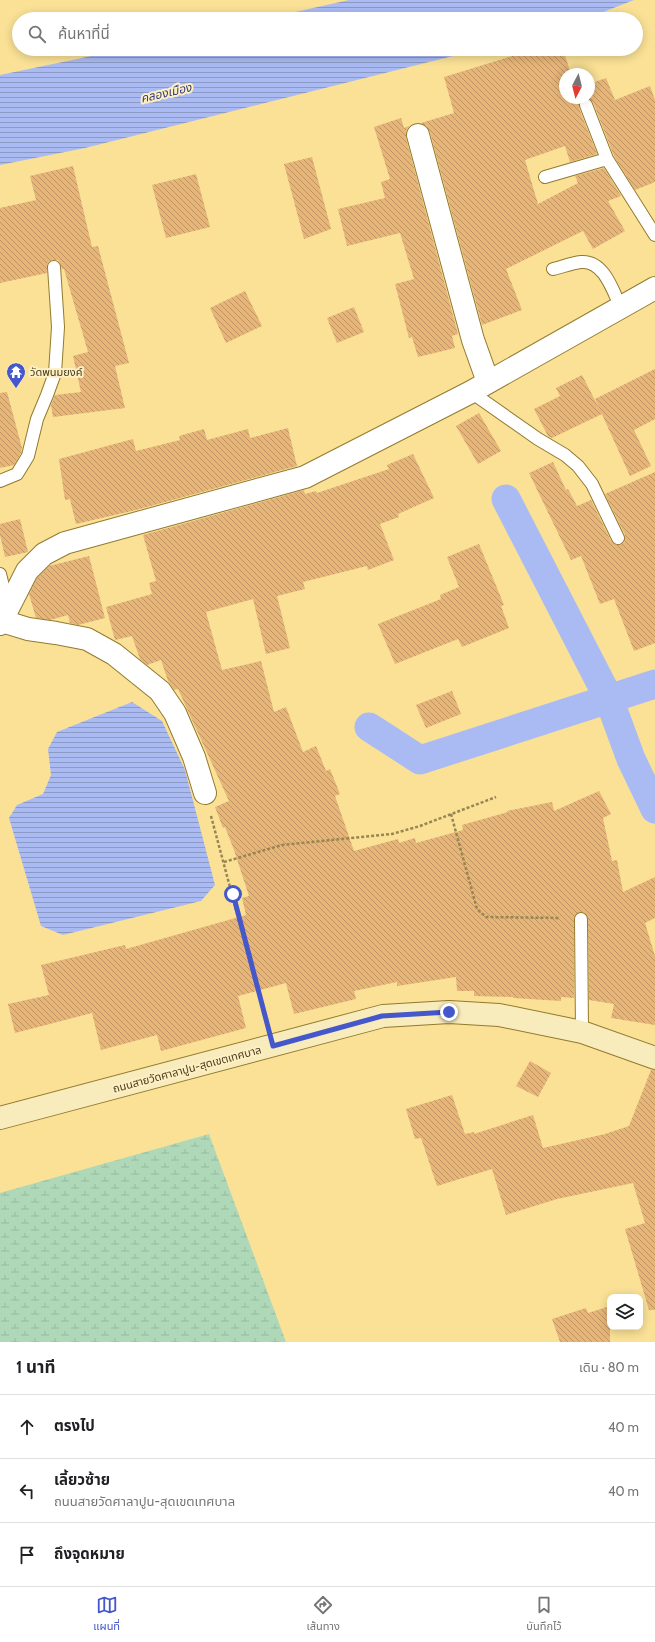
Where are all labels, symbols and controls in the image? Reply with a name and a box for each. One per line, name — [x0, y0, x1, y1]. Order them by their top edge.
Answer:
search box — [12, 12, 643, 56]
icon: search — [26, 23, 48, 45]
text: ค้นหาที่นี่ — [58, 25, 110, 43]
north arrow — [559, 68, 595, 104]
water label: คลองเมือง — [139, 79, 193, 106]
temple icon: วัดพนมยงค์ — [5, 361, 27, 389]
place label: วัดพนมยงค์ — [30, 365, 83, 379]
route start — [224, 885, 242, 903]
route end — [440, 1003, 458, 1021]
street label: ถนนสายวัดศาลาปูน-สุดเขตเทศบาล — [111, 1042, 263, 1096]
map controls — [607, 1294, 643, 1330]
button: layers — [607, 1294, 643, 1330]
text: 1 นาที — [16, 1357, 55, 1377]
text: เดิน · 80 m — [579, 1359, 639, 1375]
icon: ahead — [16, 1416, 38, 1438]
text: ตรงไป — [54, 1417, 95, 1435]
text: 40 m — [608, 1419, 639, 1435]
text: เลี้ยวซ้าย — [54, 1471, 110, 1489]
icon: left — [16, 1480, 38, 1502]
text: 40 m — [608, 1483, 639, 1499]
text: ถนนสายวัดศาลาปูน-สุดเขตเทศบาล — [54, 1493, 235, 1509]
icon: arrive — [16, 1544, 38, 1566]
text: ถึงจุดหมาย — [54, 1545, 125, 1563]
tab: แผนที่ — [93, 1594, 120, 1635]
tab: เส้นทาง — [307, 1594, 340, 1635]
tab: บันทึกไว้ — [526, 1594, 562, 1635]

